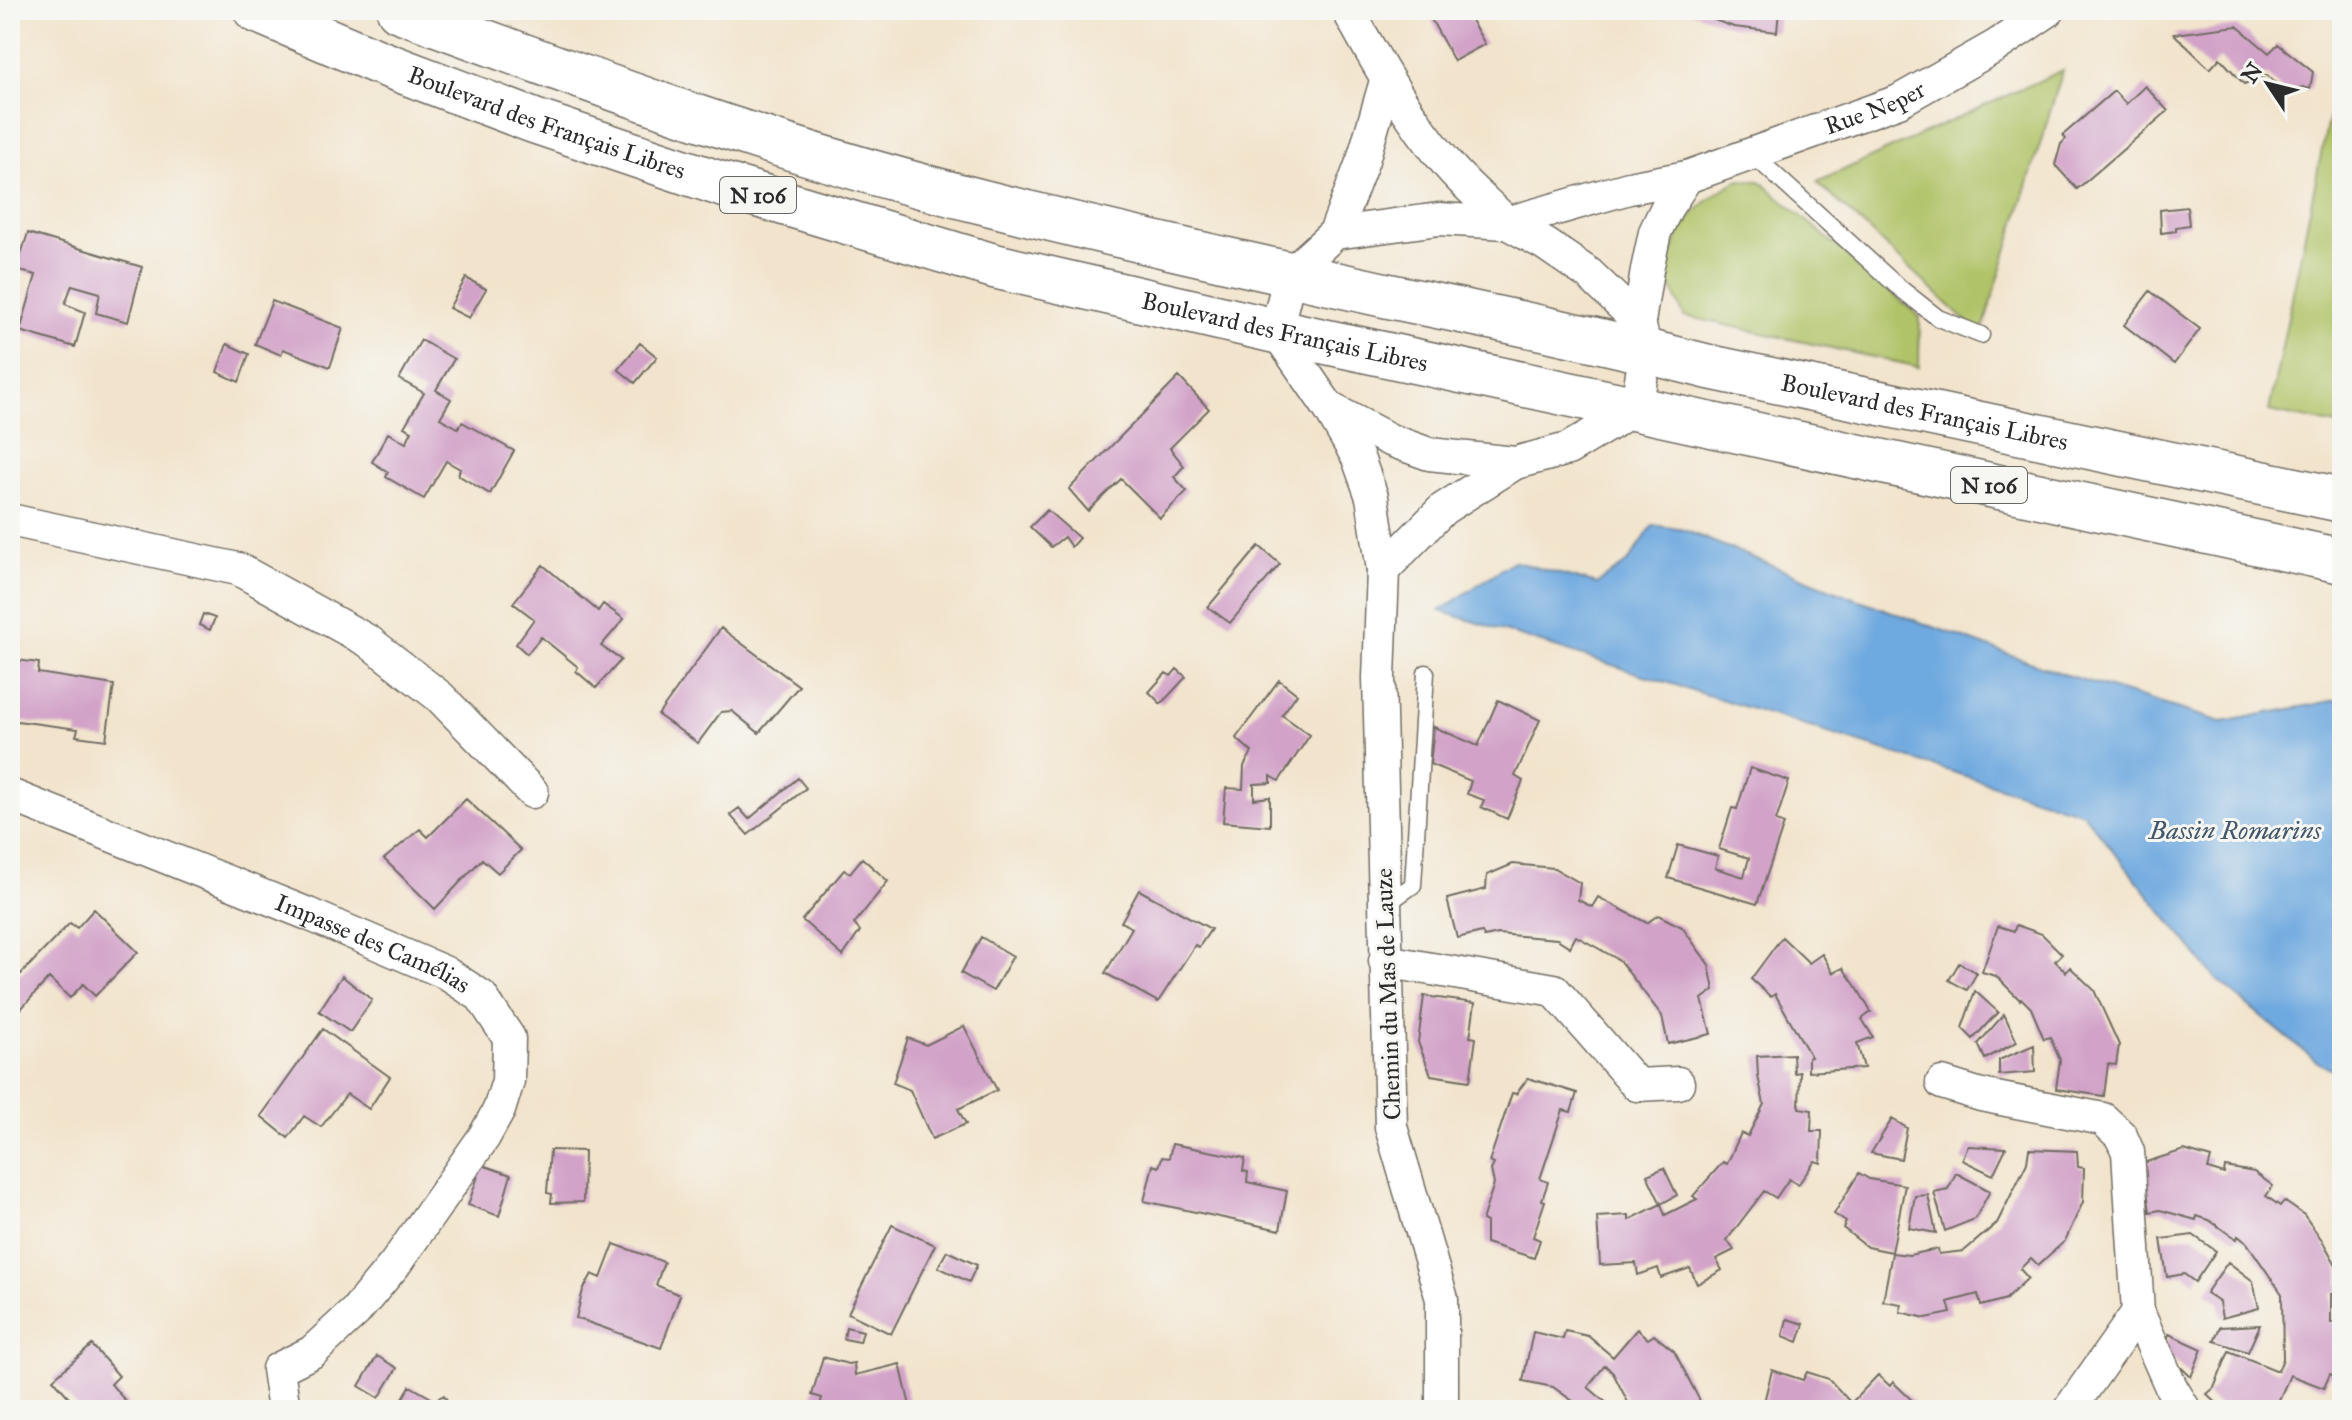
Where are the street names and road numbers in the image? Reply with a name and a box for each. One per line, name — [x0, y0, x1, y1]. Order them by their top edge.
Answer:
street label: Boulevard des Français Libres — [404, 60, 689, 186]
street label: Rue Neper — [1821, 74, 1930, 141]
road number: N 106 — [720, 177, 796, 213]
street label: Boulevard des Français Libres — [1139, 286, 1431, 378]
street label: Boulevard des Français Libres — [1778, 368, 2071, 457]
road number: N 106 — [1951, 467, 2027, 503]
street label: Chemin du Mas de Lauze — [1369, 867, 1407, 1121]
street label: Impasse des Camélias — [271, 888, 476, 1000]

